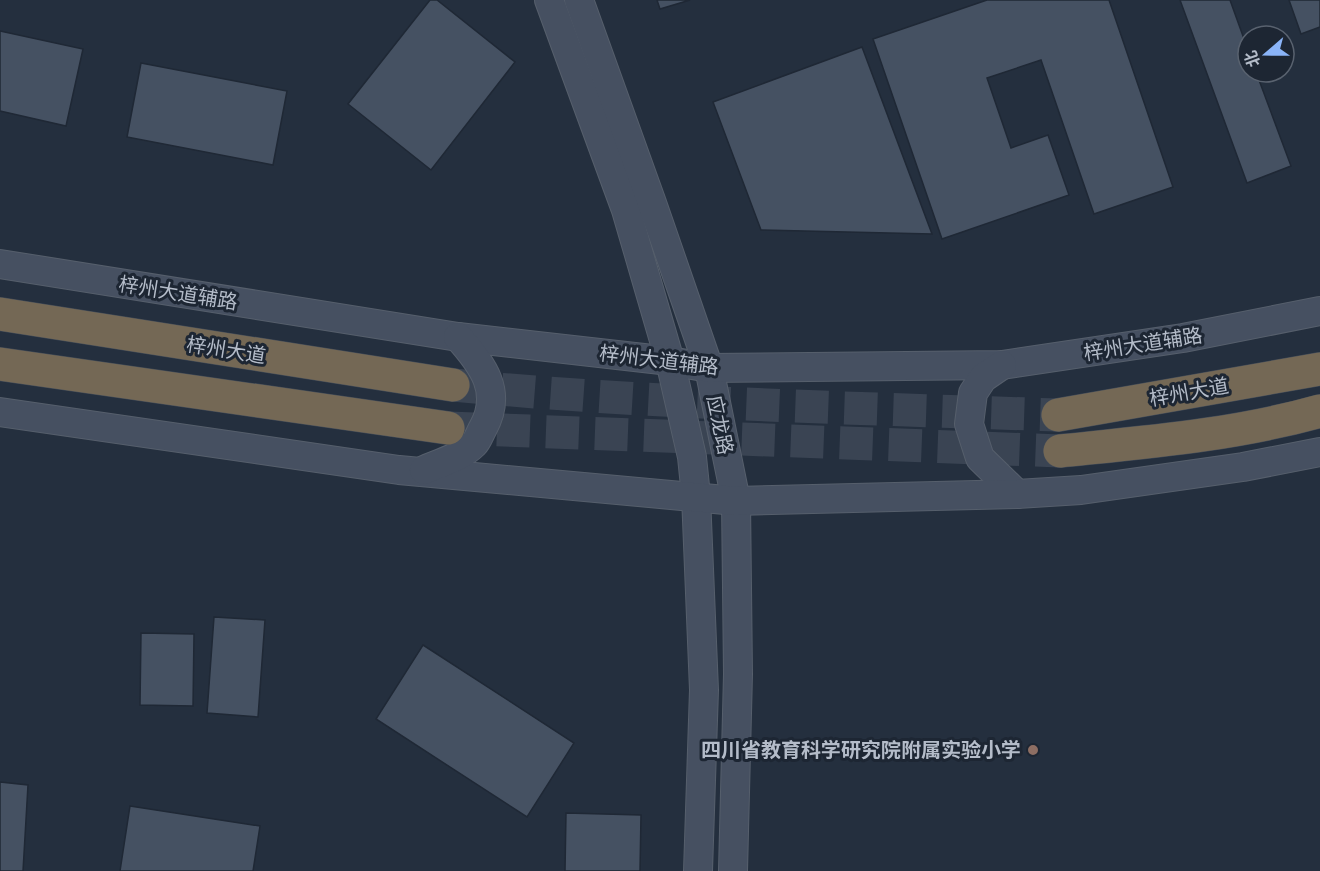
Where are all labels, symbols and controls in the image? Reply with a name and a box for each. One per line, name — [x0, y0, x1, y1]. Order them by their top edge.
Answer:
north arrow — [1236, 24, 1296, 84]
text: 北 — [1240, 48, 1265, 70]
street label: 梓州大道辅路 — [117, 271, 239, 315]
street label: 梓州大道辅路 — [1082, 322, 1204, 366]
street label: 梓州大道 — [184, 331, 268, 369]
street label: 梓州大道辅路 — [598, 340, 720, 380]
street label: 梓州大道 — [1147, 372, 1231, 412]
street label: 应龙路 — [701, 393, 739, 457]
place label: 四川省教育科学研究院附属实验小学 — [701, 737, 1021, 763]
marker: 四川省教育科学研究院附属实验小学 — [1026, 743, 1040, 757]

